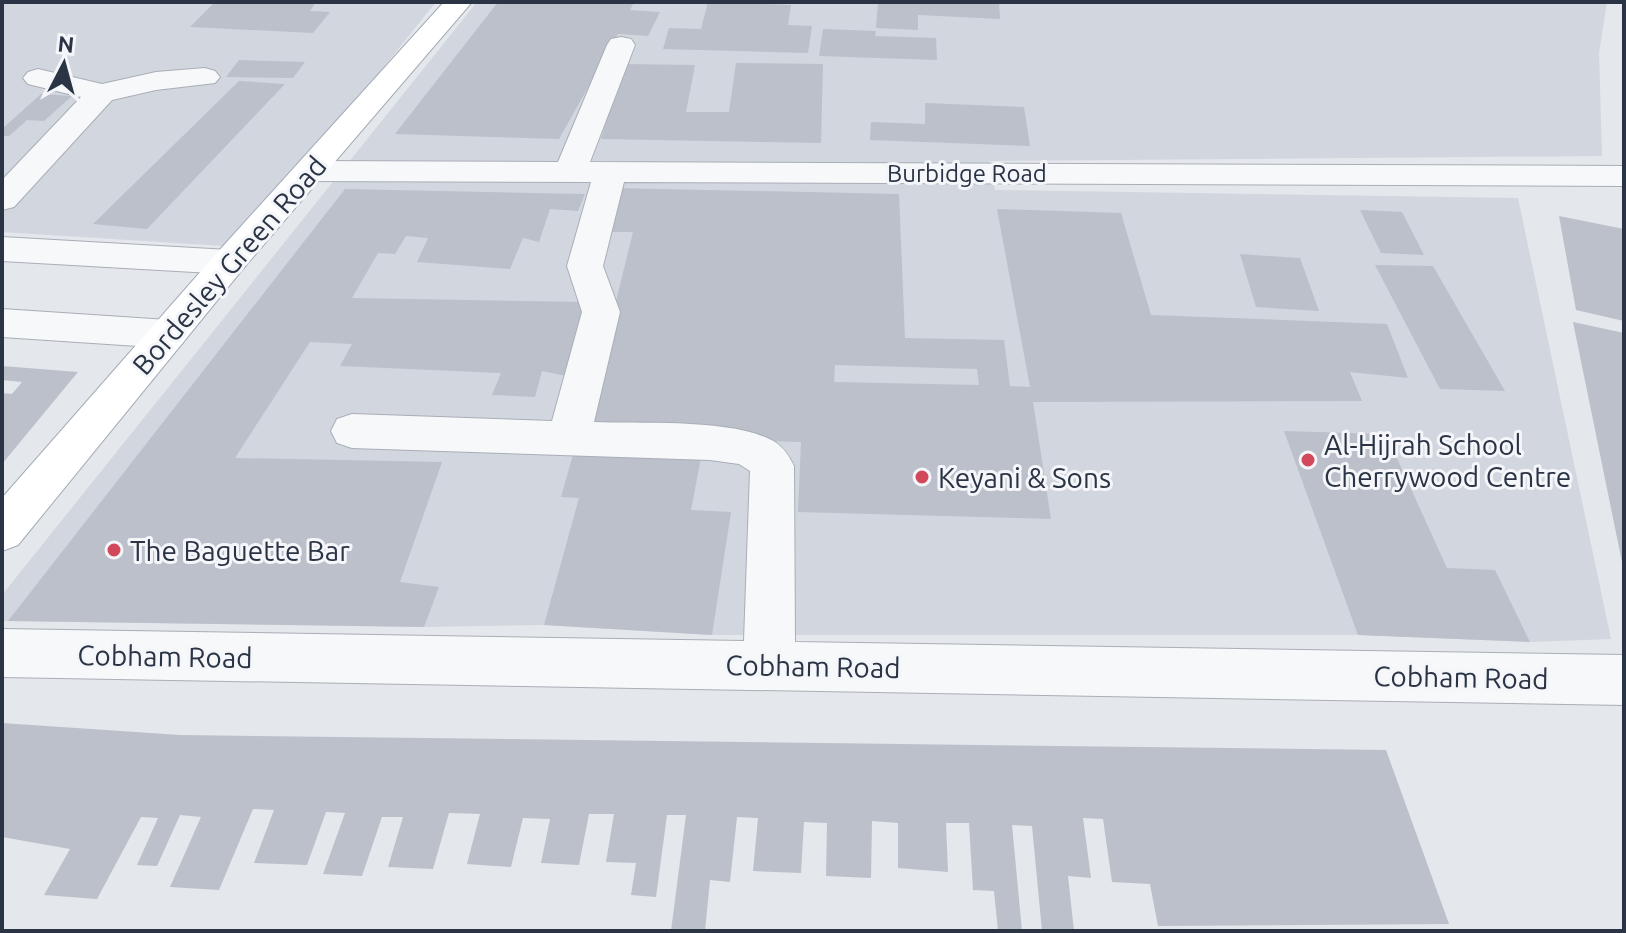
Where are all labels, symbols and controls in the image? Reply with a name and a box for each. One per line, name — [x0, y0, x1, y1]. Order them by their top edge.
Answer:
north arrow — [24, 24, 104, 104]
text: N — [57, 30, 76, 57]
street label: Bordesley Green Road — [126, 150, 332, 380]
street label: Burbidge Road — [887, 160, 1047, 187]
place label: Al-Hijrah School Cherrywood Centre — [1324, 429, 1571, 492]
marker: Al-Hijrah School Cherrywood Centre — [1299, 451, 1317, 469]
place label: Keyani & Sons — [938, 462, 1111, 493]
marker: Keyani & Sons — [913, 468, 931, 486]
place label: The Baguette Bar — [130, 535, 350, 566]
marker: The Baguette Bar — [105, 541, 123, 559]
street label: Cobham Road — [77, 639, 253, 673]
street label: Cobham Road — [725, 649, 901, 683]
street label: Cobham Road — [1373, 660, 1549, 694]

